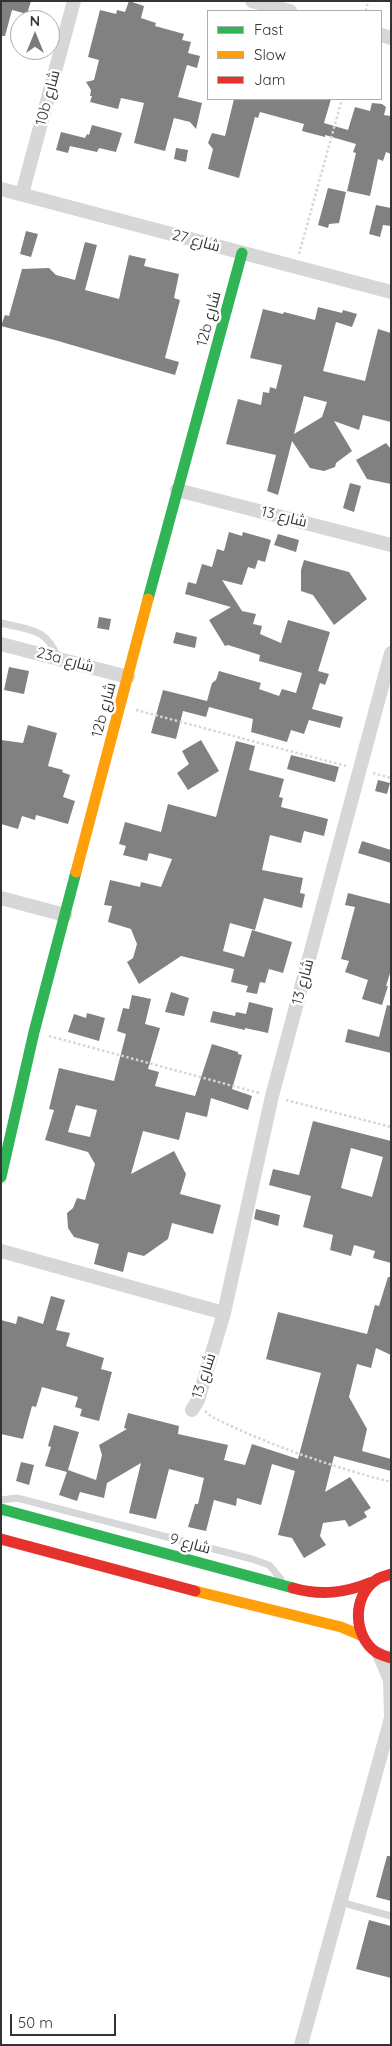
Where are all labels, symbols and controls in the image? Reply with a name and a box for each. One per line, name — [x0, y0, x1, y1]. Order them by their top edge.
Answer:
north arrow — [10, 10, 60, 60]
legend — [207, 10, 382, 100]
text: N — [30, 12, 40, 30]
text: Fast — [254, 20, 283, 39]
text: Slow — [254, 45, 286, 64]
street label: 10b شارع — [32, 68, 64, 128]
text: Jam — [254, 70, 285, 89]
street label: شارع 27 — [170, 226, 222, 256]
street label: 12b شارع — [193, 290, 225, 348]
street label: شارع 13 — [259, 503, 309, 531]
street label: 23a شارع — [34, 644, 96, 676]
street label: 12b شارع — [88, 681, 120, 739]
street label: شارع 13 — [288, 957, 318, 1007]
street label: شارع 13 — [188, 1351, 220, 1401]
street label: شارع 9 — [168, 1530, 212, 1558]
scale bar — [12, 2004, 119, 2036]
text: 50 m — [18, 2013, 53, 2032]

